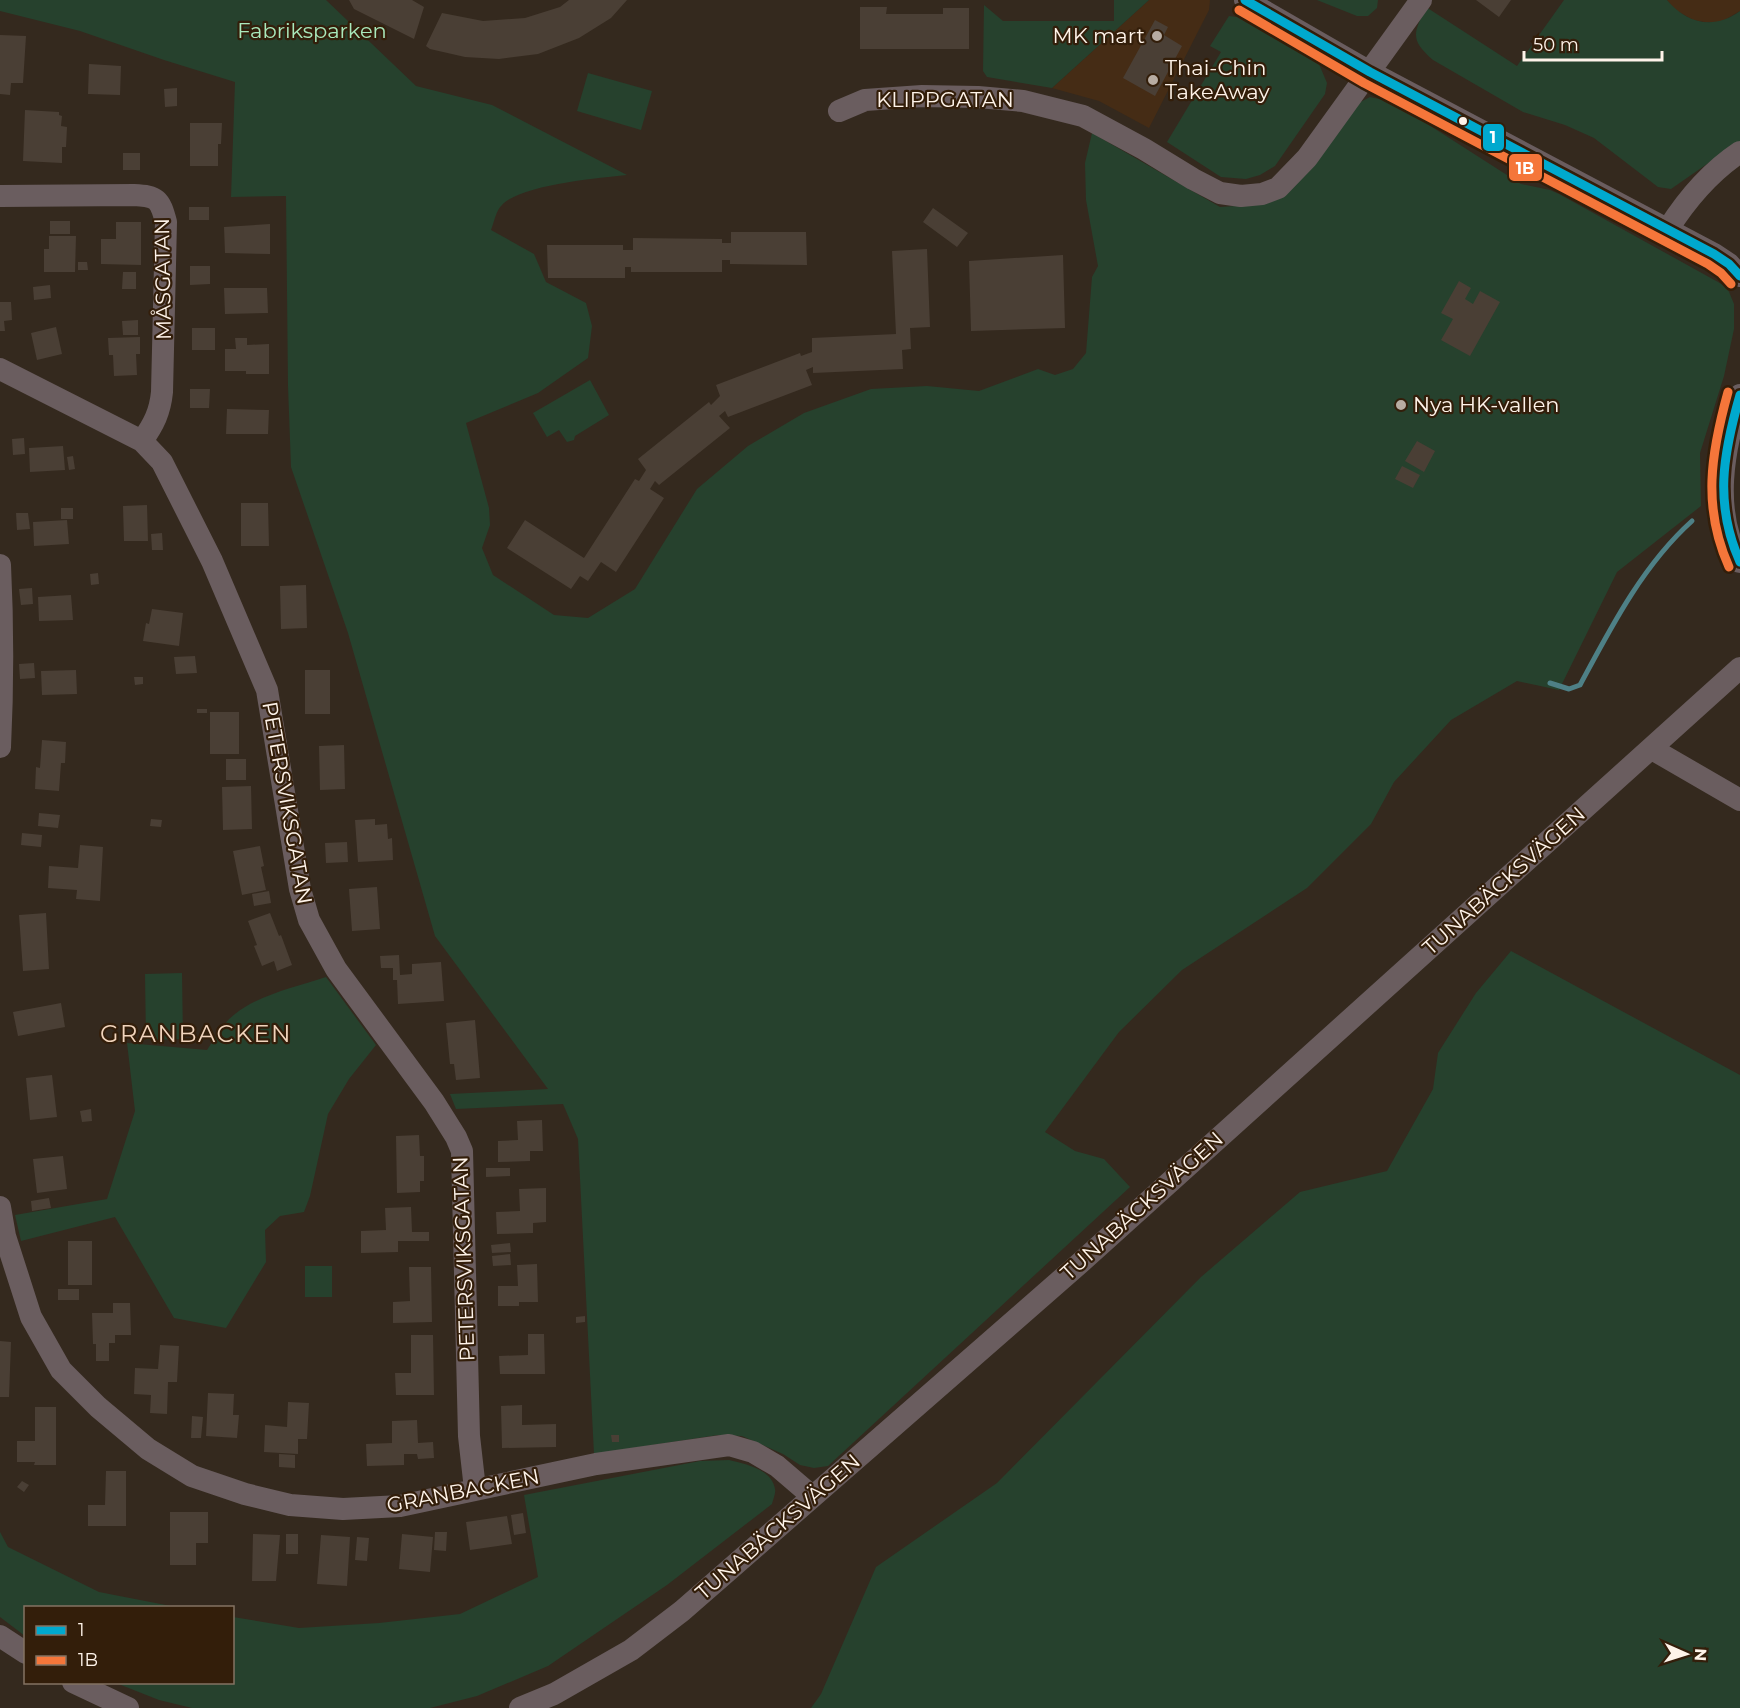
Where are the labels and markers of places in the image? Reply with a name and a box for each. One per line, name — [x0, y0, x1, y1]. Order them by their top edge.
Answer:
place label: MK mart — [1053, 23, 1145, 48]
marker: MK mart — [1150, 29, 1164, 43]
place label: Thai-Chin TakeAway — [1165, 55, 1270, 104]
marker: Thai-Chin TakeAway — [1146, 73, 1160, 87]
unlabelled marker — [1457, 115, 1469, 127]
place label: Nya HK-vallen — [1413, 392, 1560, 417]
marker: Nya HK-vallen — [1394, 398, 1408, 412]

